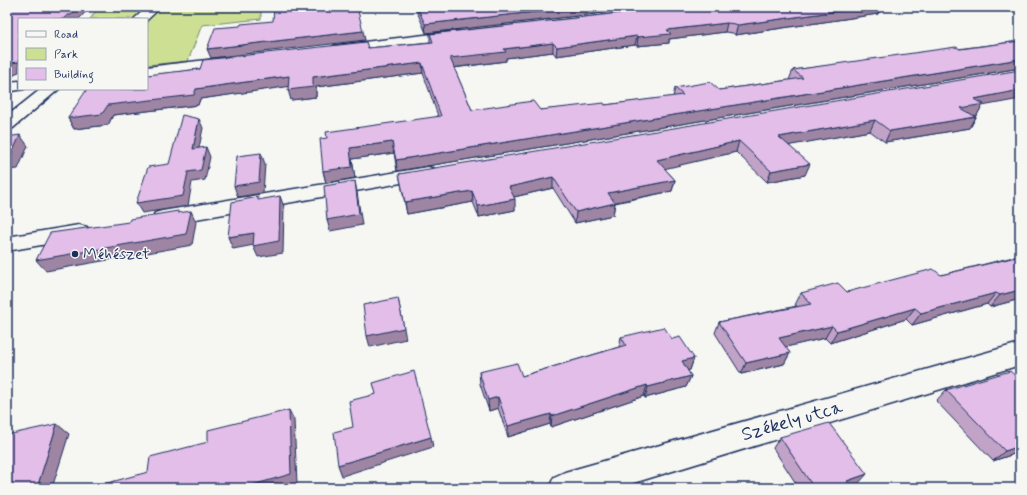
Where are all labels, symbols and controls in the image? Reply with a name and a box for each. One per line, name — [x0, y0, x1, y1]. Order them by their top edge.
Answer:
legend — [18, 18, 148, 90]
text: Road — [54, 27, 78, 43]
text: Park — [54, 47, 78, 63]
text: Building — [54, 67, 94, 84]
place label: Méhészet — [83, 244, 150, 265]
marker: Méhészet — [70, 249, 80, 259]
street label: Székely utca — [739, 394, 846, 447]

